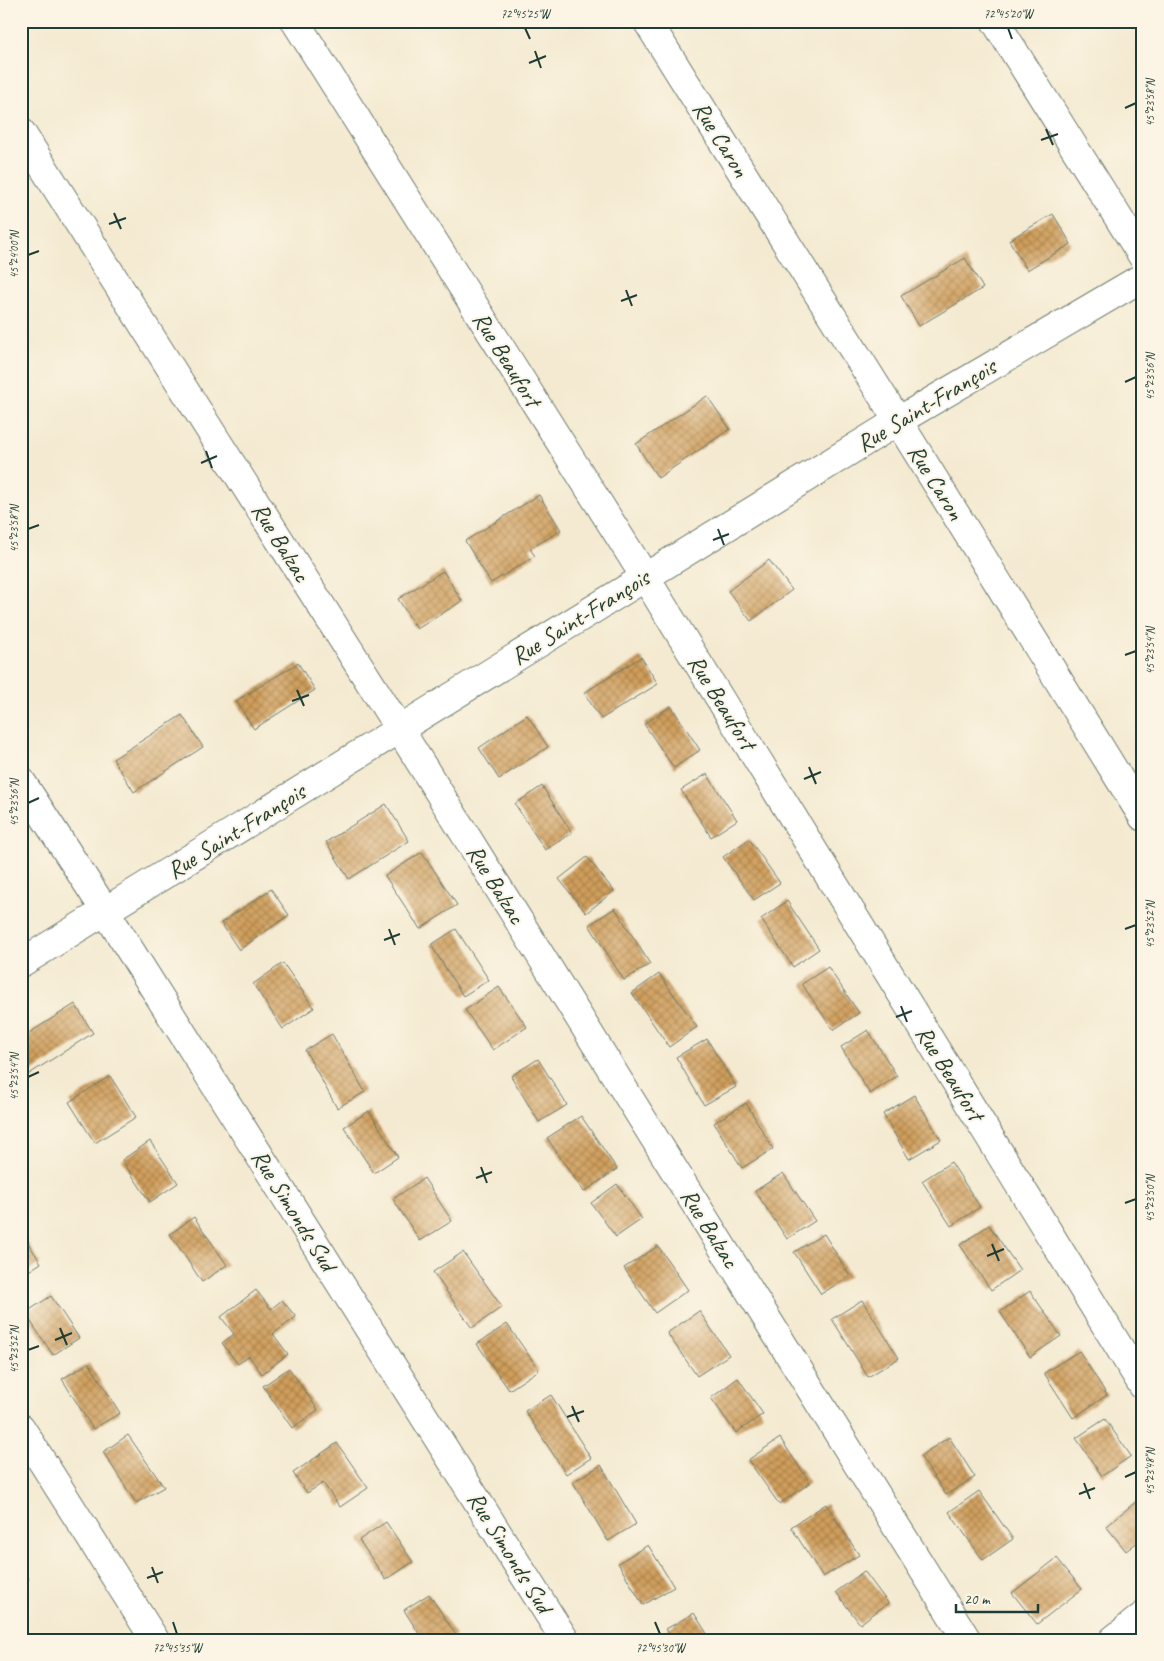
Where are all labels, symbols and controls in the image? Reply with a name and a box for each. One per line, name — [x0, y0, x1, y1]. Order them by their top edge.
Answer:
text: 72°45'25"W — [501, 6, 552, 22]
text: 72°45'20"W — [984, 6, 1035, 22]
text: 45°23'58"N — [1142, 78, 1158, 127]
street label: Rue Caron — [686, 95, 756, 183]
text: 45°24'00"N — [6, 230, 22, 279]
street label: Rue Beaufort — [466, 306, 549, 415]
street label: Rue Saint-François — [851, 350, 1004, 458]
text: 45°23'56"N — [1142, 352, 1158, 401]
street label: Rue Caron — [901, 438, 971, 526]
street label: Rue Balzac — [245, 497, 318, 588]
text: 45°23'58"N — [6, 504, 22, 553]
street label: Rue Saint-François — [505, 561, 657, 671]
text: 45°23'54"N — [1142, 626, 1158, 675]
street label: Rue Beaufort — [681, 649, 764, 758]
street label: Rue Saint-François — [161, 775, 313, 885]
text: 45°23'56"N — [6, 778, 22, 827]
street label: Rue Balzac — [460, 839, 533, 930]
text: 45°23'52"N — [1142, 900, 1158, 949]
street label: Rue Beaufort — [909, 1020, 992, 1129]
text: 45°23'54"N — [6, 1052, 22, 1101]
street label: Rue Simonds Sud — [245, 1144, 345, 1279]
text: 45°23'50"N — [1142, 1174, 1158, 1223]
street label: Rue Balzac — [674, 1183, 747, 1274]
text: 45°23'52"N — [6, 1325, 22, 1374]
text: 45°23'48"N — [1142, 1447, 1158, 1496]
street label: Rue Simonds Sud — [461, 1486, 561, 1621]
scale bar — [956, 1581, 1039, 1613]
text: 20 m — [964, 1590, 991, 1609]
text: 72°45'35"W — [153, 1640, 204, 1656]
text: 72°45'30"W — [636, 1640, 687, 1656]

